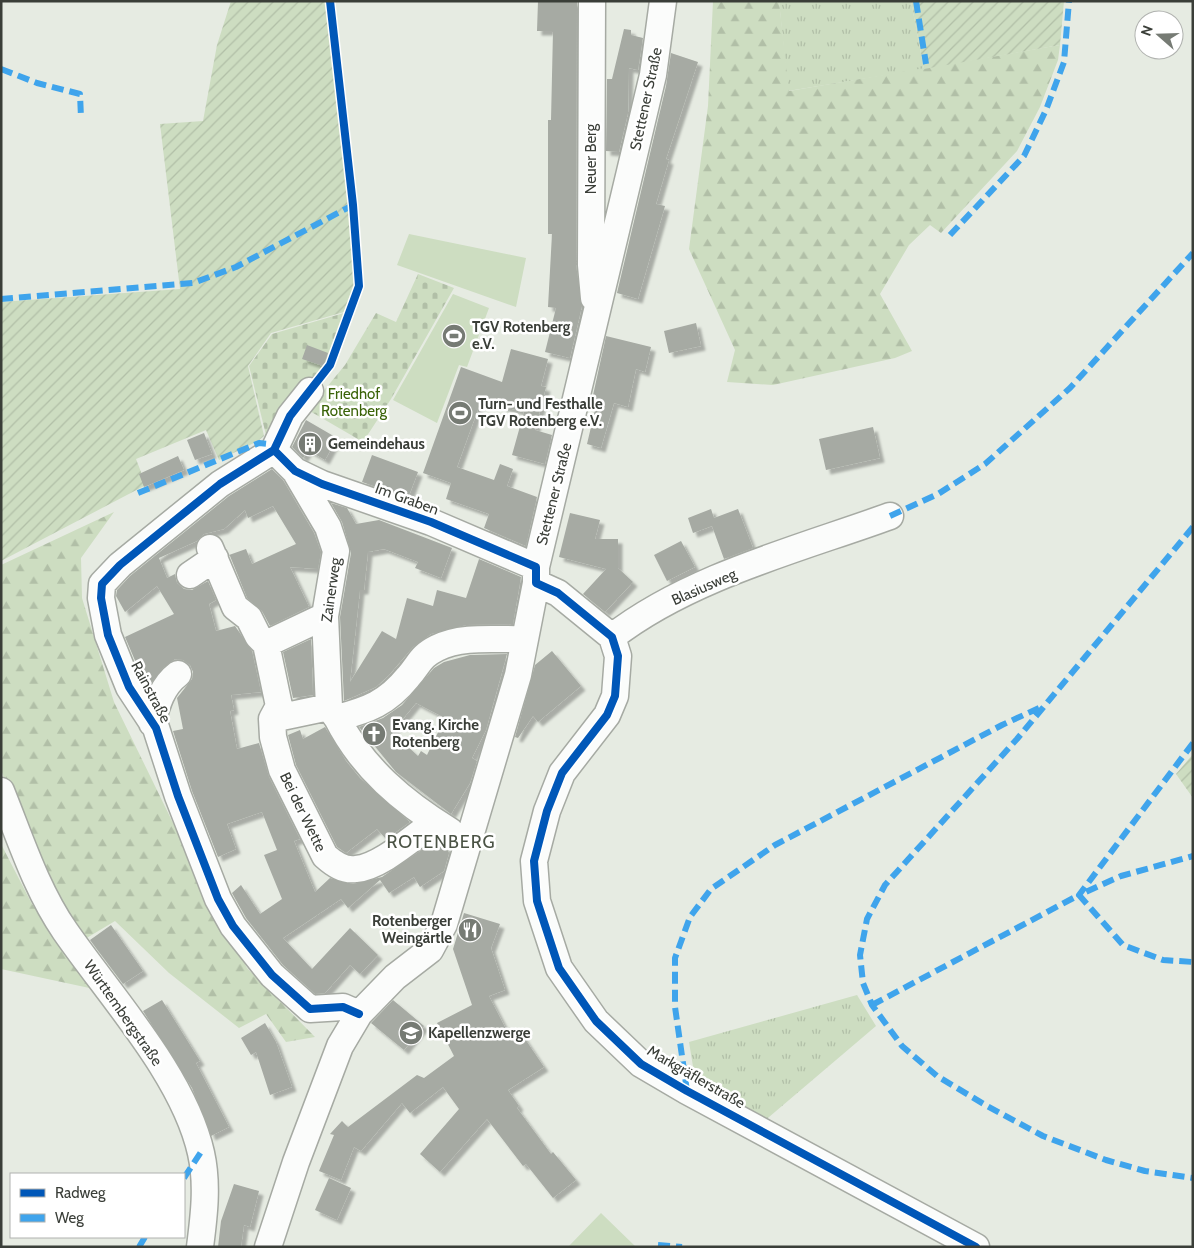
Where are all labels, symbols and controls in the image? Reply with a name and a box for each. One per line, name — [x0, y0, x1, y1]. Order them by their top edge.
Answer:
north arrow — [1134, 10, 1184, 60]
text: N — [1137, 23, 1157, 38]
street label: Stettener Straße — [626, 46, 666, 152]
street label: Neuer Berg — [582, 123, 600, 194]
place label: TGV Rotenberg e.V. — [472, 318, 571, 353]
sports icon: TGV Rotenberg e.V. — [441, 323, 467, 349]
park label: Friedhof Rotenberg — [321, 385, 388, 420]
place label: Turn- und Festhalle TGV Rotenberg e.V. — [478, 395, 603, 430]
sports icon: Turn- und Festhalle TGV Rotenberg e.V. — [447, 400, 473, 426]
building icon: Gemeindehaus — [297, 431, 323, 457]
place label: Gemeindehaus — [328, 435, 425, 453]
street label: Stettener Straße — [533, 441, 575, 547]
street label: Im Graben — [373, 479, 441, 519]
street label: Zainerweg — [318, 556, 345, 624]
street label: Blasiusweg — [669, 565, 740, 609]
street label: Rainstraße — [127, 658, 175, 726]
place label: Evang. Kirche Rotenberg — [392, 716, 479, 751]
church icon: Evang. Kirche Rotenberg — [361, 721, 387, 747]
street label: Bei der Wette — [276, 769, 330, 855]
district label: ROTENBERG — [386, 831, 496, 853]
place label: Rotenberger Weingärtle — [372, 912, 452, 947]
restaurant icon: Rotenberger Weingärtle — [457, 917, 483, 943]
street label: Württembergstraße — [80, 957, 166, 1070]
school or university icon: Kapellenzwerge — [398, 1020, 424, 1046]
place label: Kapellenzwerge — [428, 1024, 531, 1042]
street label: Markgräflerstraße — [644, 1042, 748, 1112]
legend — [10, 1173, 185, 1238]
text: Radweg — [55, 1184, 106, 1202]
text: Weg — [55, 1209, 84, 1227]

